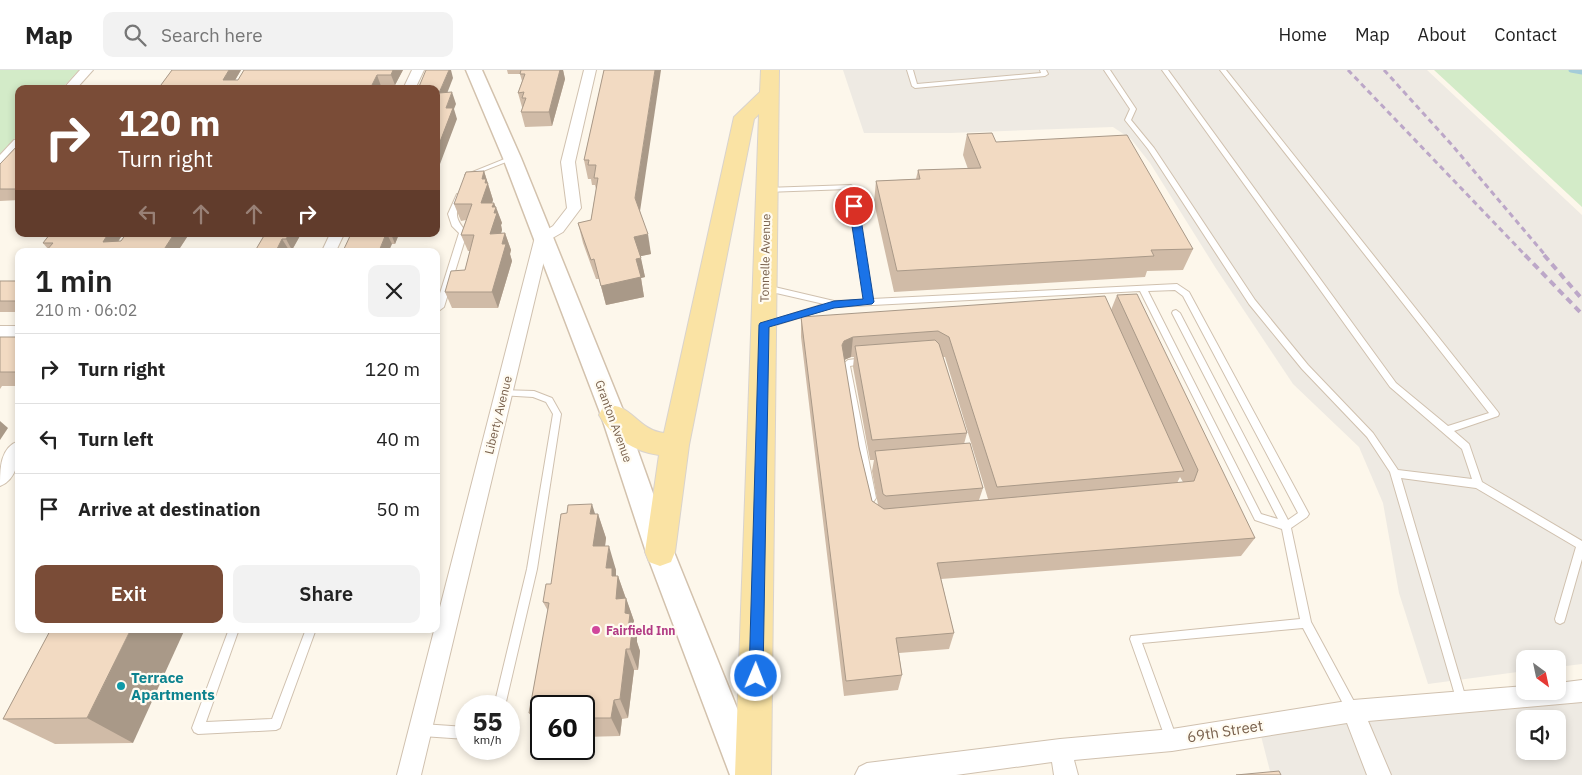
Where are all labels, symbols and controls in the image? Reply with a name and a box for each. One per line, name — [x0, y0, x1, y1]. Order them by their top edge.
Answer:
search box — [103, 12, 453, 57]
text: Map — [25, 19, 73, 51]
icon: search — [121, 21, 149, 49]
text: Search here — [161, 23, 263, 47]
text: Home — [1279, 23, 1327, 46]
text: Map — [1355, 23, 1390, 46]
text: About — [1418, 23, 1466, 46]
text: Contact — [1494, 23, 1557, 46]
text: 120 m — [118, 100, 221, 146]
icon: right — [35, 105, 100, 170]
text: Turn right — [118, 144, 213, 173]
pin — [833, 185, 875, 227]
icon: arrive — [840, 192, 868, 220]
icon: left — [134, 200, 162, 228]
icon: ahead — [187, 200, 215, 228]
icon: ahead — [240, 200, 268, 228]
icon: right — [293, 200, 321, 228]
street label: Tonnelle Avenue — [757, 213, 773, 303]
text: 1 min — [35, 261, 113, 300]
button: close — [368, 265, 420, 317]
text: 210 m · 06:02 — [35, 300, 137, 320]
icon: right — [35, 355, 63, 383]
text: Turn right — [78, 357, 165, 381]
text: 120 m — [365, 357, 420, 381]
street label: Liberty Avenue — [481, 374, 515, 456]
street label: Granton Avenue — [592, 378, 636, 465]
icon: left — [35, 425, 63, 453]
text: Turn left — [78, 427, 154, 451]
text: 40 m — [376, 427, 420, 451]
icon: arrive — [35, 495, 63, 523]
text: Arrive at destination — [78, 497, 261, 521]
text: 50 m — [376, 497, 420, 521]
button: Exit — [35, 565, 223, 623]
button: Share — [233, 565, 420, 623]
place label: Fairfield Inn — [606, 623, 676, 638]
marker: Fairfield Inn — [590, 624, 602, 636]
position arrow — [729, 649, 781, 701]
north arrow — [1516, 650, 1566, 700]
map controls — [1516, 650, 1566, 760]
place label: Terrace Apartments — [131, 668, 215, 704]
marker: Terrace Apartments — [115, 680, 127, 692]
speed limit sign: 60 — [530, 695, 595, 760]
text: 55 — [472, 705, 503, 738]
button: sound — [1516, 710, 1566, 760]
street label: 69th Street — [1186, 716, 1264, 746]
text: km/h — [473, 732, 502, 747]

